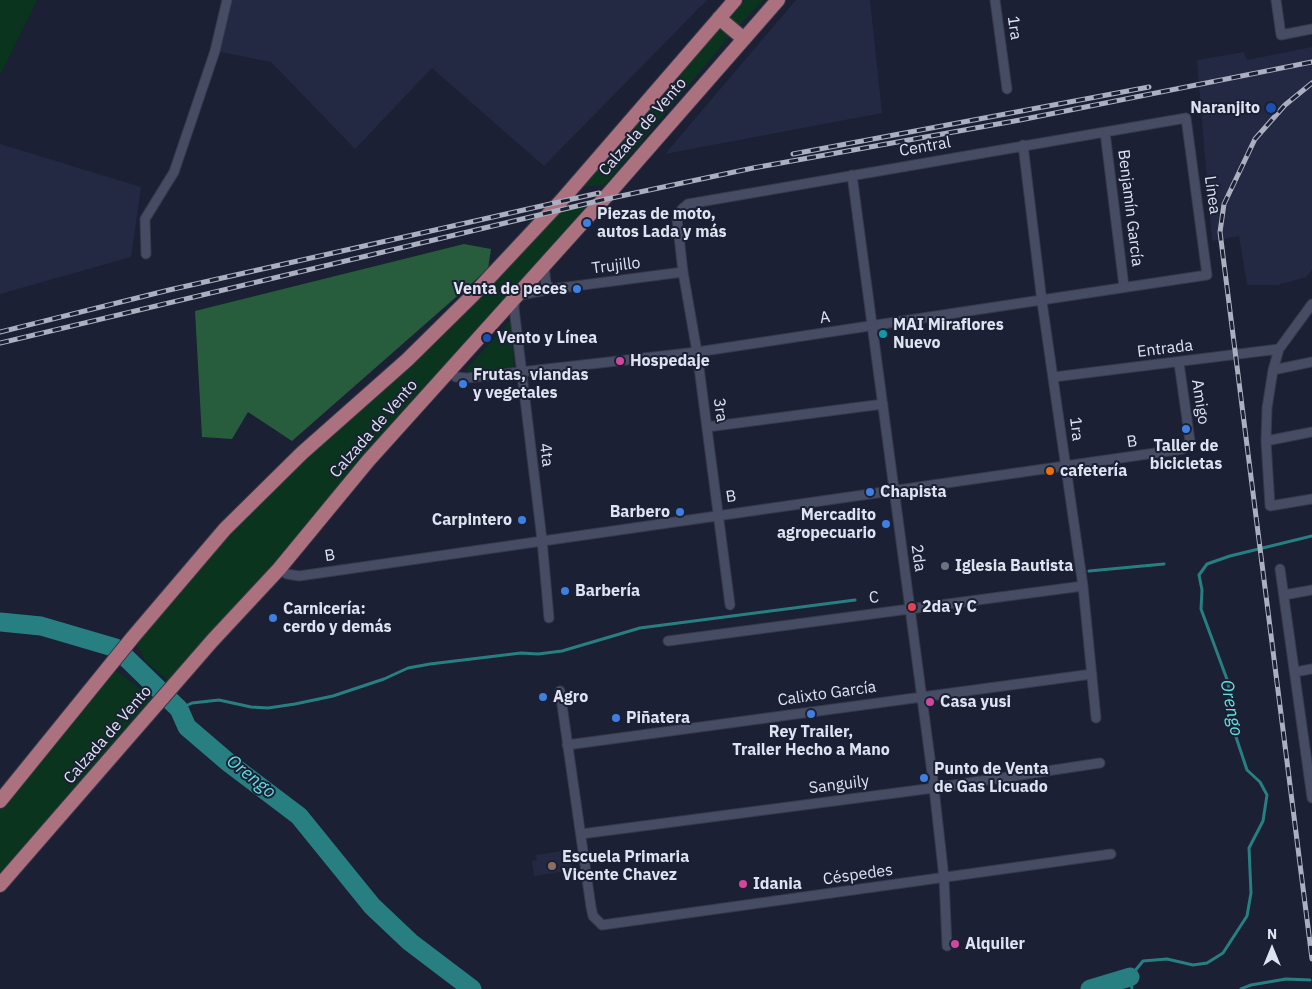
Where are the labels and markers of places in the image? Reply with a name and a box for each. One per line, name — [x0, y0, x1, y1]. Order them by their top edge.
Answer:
place label: Naranjito — [1190, 98, 1260, 118]
marker: Naranjito — [1264, 101, 1278, 115]
place label: Piezas de moto, autos Lada y más — [597, 204, 727, 242]
marker: Piezas de moto, autos Lada y más — [581, 217, 593, 229]
place label: Venta de peces — [453, 279, 567, 299]
marker: Venta de peces — [571, 283, 583, 295]
place label: MAI Miraflores Nuevo — [893, 315, 1004, 353]
place label: Vento y Línea — [497, 328, 597, 348]
marker: MAI Miraflores Nuevo — [877, 328, 889, 340]
marker: Vento y Línea — [481, 332, 493, 344]
place label: Hospedaje — [630, 351, 710, 371]
marker: Hospedaje — [614, 355, 626, 367]
place label: Frutas, viandas y vegetales — [473, 365, 589, 403]
marker: Frutas, viandas y vegetales — [457, 378, 469, 390]
marker: Taller de bicicletas — [1180, 423, 1192, 435]
place label: Taller de bicicletas — [1150, 436, 1222, 474]
place label: cafetería — [1060, 461, 1127, 481]
marker: cafetería — [1044, 465, 1056, 477]
place label: Chapista — [880, 482, 947, 502]
marker: Chapista — [864, 486, 876, 498]
place label: Barbero — [610, 502, 670, 522]
place label: Mercadito agropecuario — [777, 505, 876, 543]
marker: Barbero — [674, 506, 686, 518]
place label: Carpintero — [432, 510, 512, 530]
marker: Carpintero — [516, 514, 528, 526]
marker: Mercadito agropecuario — [880, 518, 892, 530]
place label: Iglesia Bautista — [955, 556, 1073, 576]
marker: Iglesia Bautista — [939, 560, 951, 572]
place label: Barbería — [575, 581, 640, 601]
marker: Barbería — [559, 585, 571, 597]
place label: 2da y C — [922, 597, 977, 617]
place label: Carnicería: cerdo y demás — [283, 599, 392, 637]
marker: 2da y C — [906, 601, 918, 613]
marker: Carnicería: cerdo y demás — [267, 612, 279, 624]
place label: Agro — [553, 687, 588, 707]
marker: Agro — [537, 691, 549, 703]
place label: Casa yusi — [940, 692, 1011, 712]
marker: Casa yusi — [924, 696, 936, 708]
place label: Piñatera — [626, 708, 690, 728]
marker: Rey Trailer, Trailer Hecho a Mano — [805, 708, 817, 720]
marker: Piñatera — [610, 712, 622, 724]
place label: Rey Trailer, Trailer Hecho a Mano — [732, 722, 890, 760]
place label: Punto de Venta de Gas Licuado — [934, 759, 1049, 797]
marker: Punto de Venta de Gas Licuado — [918, 772, 930, 784]
place label: Escuela Primaria Vicente Chavez — [562, 847, 689, 885]
marker: Escuela Primaria Vicente Chavez — [546, 860, 558, 872]
place label: Idania — [753, 874, 802, 894]
marker: Idania — [737, 878, 749, 890]
place label: Alquiler — [965, 934, 1025, 954]
marker: Alquiler — [949, 938, 961, 950]

